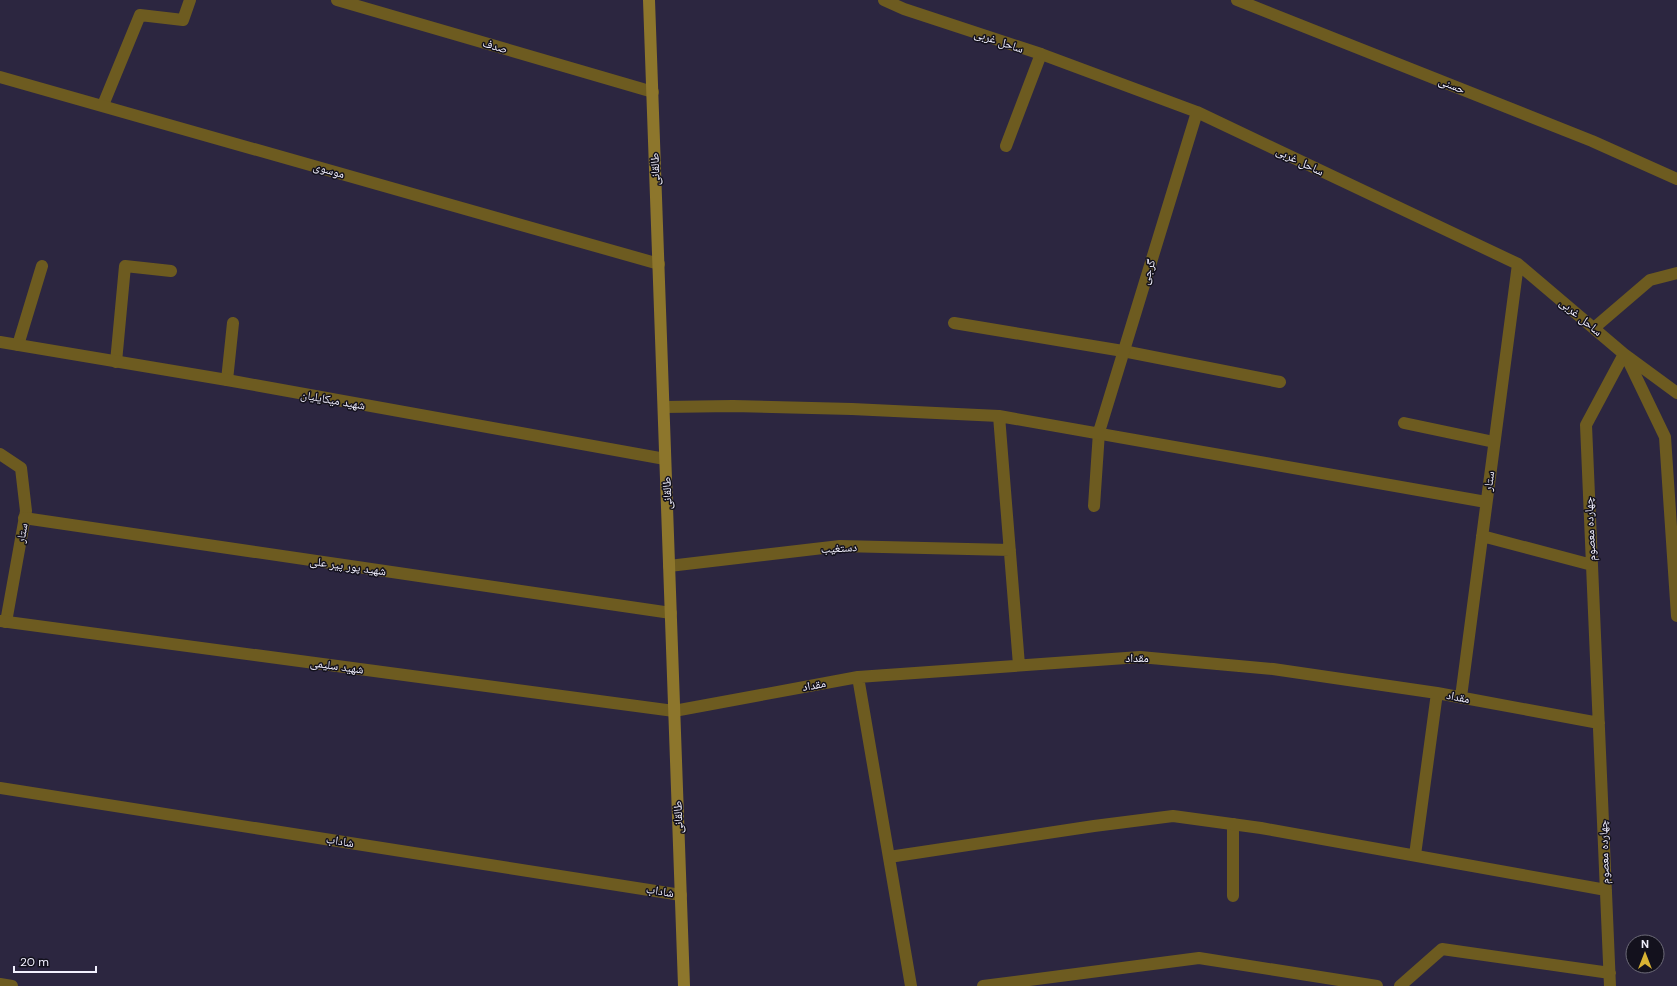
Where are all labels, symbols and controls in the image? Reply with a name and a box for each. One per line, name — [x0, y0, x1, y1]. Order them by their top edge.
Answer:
street label: ساحل غربی — [972, 25, 1026, 57]
street label: صدف — [481, 35, 509, 57]
street label: حسنی — [1436, 72, 1468, 98]
street label: ساحل غربی — [1273, 143, 1327, 179]
street label: طالقانی — [646, 152, 664, 186]
street label: موسوی — [311, 158, 347, 182]
street label: گرجی — [1137, 257, 1159, 287]
street label: ساحل غربی — [1556, 294, 1606, 340]
street label: شهید میکایلیان — [299, 386, 367, 414]
street label: ستار — [1480, 470, 1498, 493]
street label: طالقانی — [658, 476, 676, 510]
street label: چهارده معصوم — [1580, 496, 1600, 561]
street label: ستار — [12, 522, 32, 545]
street label: دستغیب — [820, 539, 858, 557]
street label: شهید پور پیر علی — [309, 553, 387, 579]
street label: مقداد — [1125, 650, 1149, 666]
street label: شهید سلیمی — [309, 654, 365, 678]
street label: مقداد — [801, 675, 827, 695]
street label: مقداد — [1445, 687, 1471, 707]
street label: طالقانی — [669, 800, 687, 834]
street label: چهارده معصوم — [1595, 819, 1613, 884]
street label: شاداب — [325, 831, 355, 851]
street label: شاداب — [645, 881, 675, 901]
north arrow — [1625, 934, 1665, 974]
text: N — [1641, 937, 1649, 951]
scale bar — [14, 948, 96, 974]
text: 20 m — [20, 954, 49, 970]

